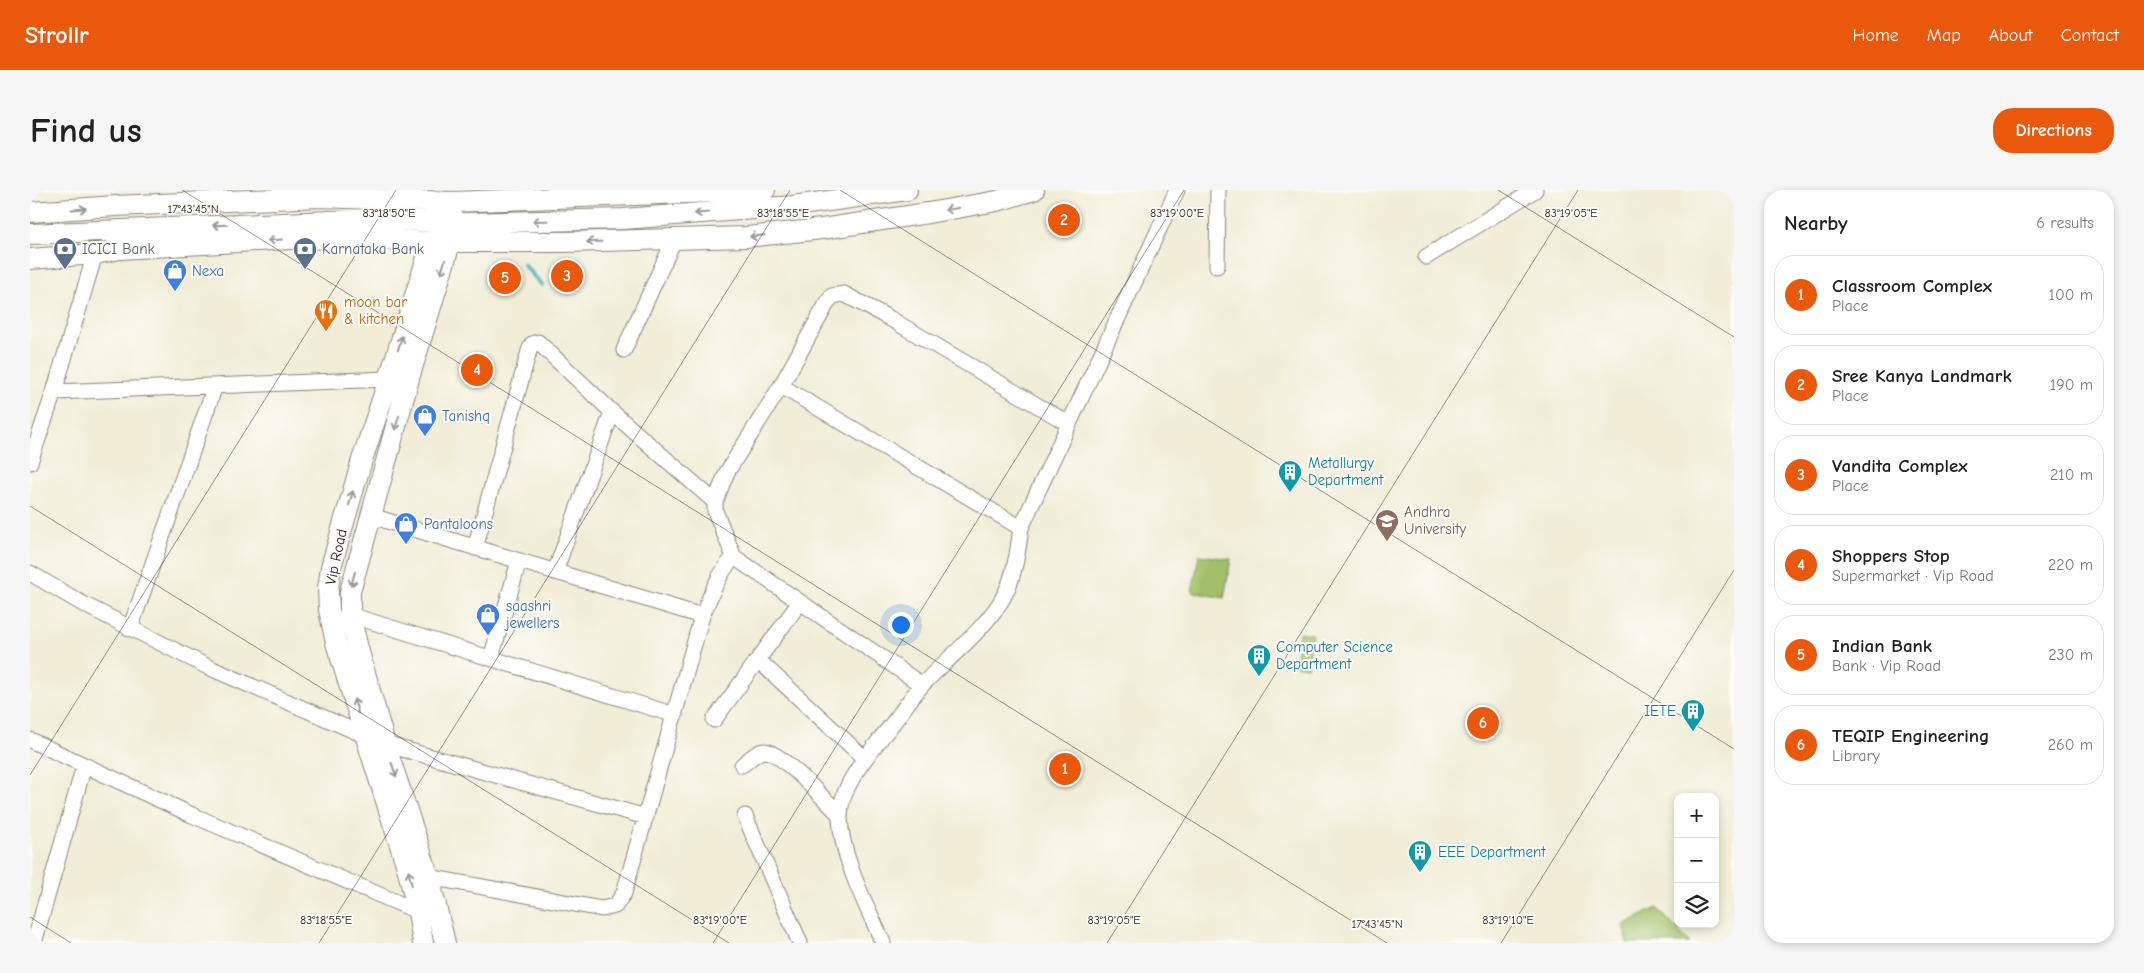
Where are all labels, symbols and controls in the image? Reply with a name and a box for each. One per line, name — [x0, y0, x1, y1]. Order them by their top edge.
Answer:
text: Strollr — [25, 21, 89, 49]
text: Home — [1852, 25, 1899, 46]
text: Map — [1927, 25, 1961, 46]
text: About — [1989, 25, 2033, 46]
text: Contact — [2061, 25, 2119, 46]
button: Directions — [1993, 108, 2114, 153]
text: Find us — [30, 110, 142, 151]
pin: 2 — [1048, 201, 1080, 239]
text: 17°43'45"N — [167, 202, 219, 216]
one-way arrow — [70, 204, 86, 213]
one-way arrow — [945, 204, 961, 214]
text: 83°18'50"E — [363, 206, 415, 220]
text: 83°18'55"E — [757, 206, 809, 220]
text: 83°19'00"E — [1150, 206, 1204, 220]
text: 83°19'05"E — [1544, 206, 1598, 220]
one-way arrow — [695, 208, 711, 217]
text: Nearby — [1784, 211, 1848, 235]
text: 6 results — [2036, 214, 2094, 232]
one-way arrow — [532, 216, 548, 226]
one-way arrow — [213, 220, 229, 229]
one-way arrow — [749, 231, 765, 241]
one-way arrow — [267, 235, 283, 244]
bank icon: ICICI Bank — [52, 236, 78, 270]
bank icon: Karnataka Bank — [292, 236, 318, 270]
one-way arrow — [587, 237, 603, 247]
place label: ICICI Bank — [82, 240, 156, 258]
place label: Karnataka Bank — [322, 240, 425, 258]
pin: 3 — [551, 257, 583, 295]
shop icon: Nexa — [162, 258, 188, 292]
one-way arrow — [438, 259, 448, 275]
pin: 5 — [489, 259, 521, 297]
place label: Nexa — [192, 262, 224, 280]
text: Classroom Complex — [1832, 275, 1992, 297]
text: 1 — [1798, 286, 1804, 304]
text: 100 m — [2049, 286, 2093, 304]
place label: moon bar & kitchen — [344, 293, 407, 328]
text: Place — [1832, 297, 1868, 315]
restaurant icon: moon bar & kitchen — [313, 298, 339, 332]
one-way arrow — [396, 336, 406, 352]
pin: 4 — [461, 351, 493, 389]
text: Sree Kanya Landmark — [1832, 365, 2012, 387]
text: 2 — [1797, 376, 1805, 394]
text: 190 m — [2050, 376, 2093, 394]
text: Place — [1832, 387, 1868, 405]
shop icon: Tanishq — [412, 403, 438, 437]
place label: Tanishq — [442, 407, 490, 425]
one-way arrow — [391, 415, 401, 431]
place label: Metallurgy Department — [1308, 454, 1384, 489]
text: Vandita Complex — [1832, 455, 1968, 477]
building icon: Metallurgy Department — [1277, 459, 1303, 493]
text: 3 — [1797, 466, 1805, 484]
text: 210 m — [2050, 466, 2093, 484]
text: Place — [1832, 477, 1868, 495]
one-way arrow — [346, 491, 356, 507]
place label: Andhra University — [1404, 503, 1466, 538]
school or university icon: Andhra University — [1374, 508, 1400, 542]
shop icon: Pantaloons — [393, 511, 419, 545]
place label: Pantaloons — [424, 515, 493, 533]
street label: Vip Road — [321, 527, 351, 587]
text: Shoppers Stop — [1832, 545, 1950, 567]
text: 4 — [1797, 556, 1805, 574]
text: 220 m — [2048, 556, 2093, 574]
text: Supermarket · Vip Road — [1832, 567, 1994, 585]
one-way arrow — [348, 571, 357, 587]
place label: saashri jewellers — [504, 597, 560, 632]
shop icon: saashri jewellers — [475, 602, 501, 636]
your location — [888, 612, 914, 638]
text: Indian Bank — [1832, 635, 1932, 657]
place label: Computer Science Department — [1276, 638, 1393, 673]
building icon: Computer Science Department — [1246, 643, 1272, 677]
text: 5 — [1797, 646, 1805, 664]
text: 230 m — [2048, 646, 2093, 664]
text: Bank · Vip Road — [1832, 657, 1941, 675]
building icon: IETE — [1680, 698, 1706, 732]
one-way arrow — [351, 699, 361, 715]
place label: IETE — [1644, 702, 1676, 720]
pin: 6 — [1467, 704, 1499, 742]
text: TEQIP Engineering — [1832, 725, 1990, 747]
text: 6 — [1797, 736, 1805, 754]
text: 260 m — [2048, 736, 2093, 754]
text: Library — [1832, 747, 1880, 765]
pin: 1 — [1049, 750, 1081, 788]
one-way arrow — [390, 762, 399, 778]
map controls — [1674, 793, 1719, 928]
button: + — [1674, 793, 1719, 838]
button: − — [1674, 838, 1719, 883]
building icon: EEE Department — [1407, 839, 1433, 873]
place label: EEE Department — [1438, 843, 1546, 861]
one-way arrow — [405, 871, 414, 887]
button: layers — [1674, 883, 1719, 928]
text: 83°18'55"E — [300, 913, 352, 927]
text: 83°19'00"E — [693, 913, 747, 927]
text: 83°19'05"E — [1087, 913, 1141, 927]
text: 83°19'10"E — [1482, 913, 1534, 927]
text: 17°43'45"N — [1351, 917, 1403, 931]

